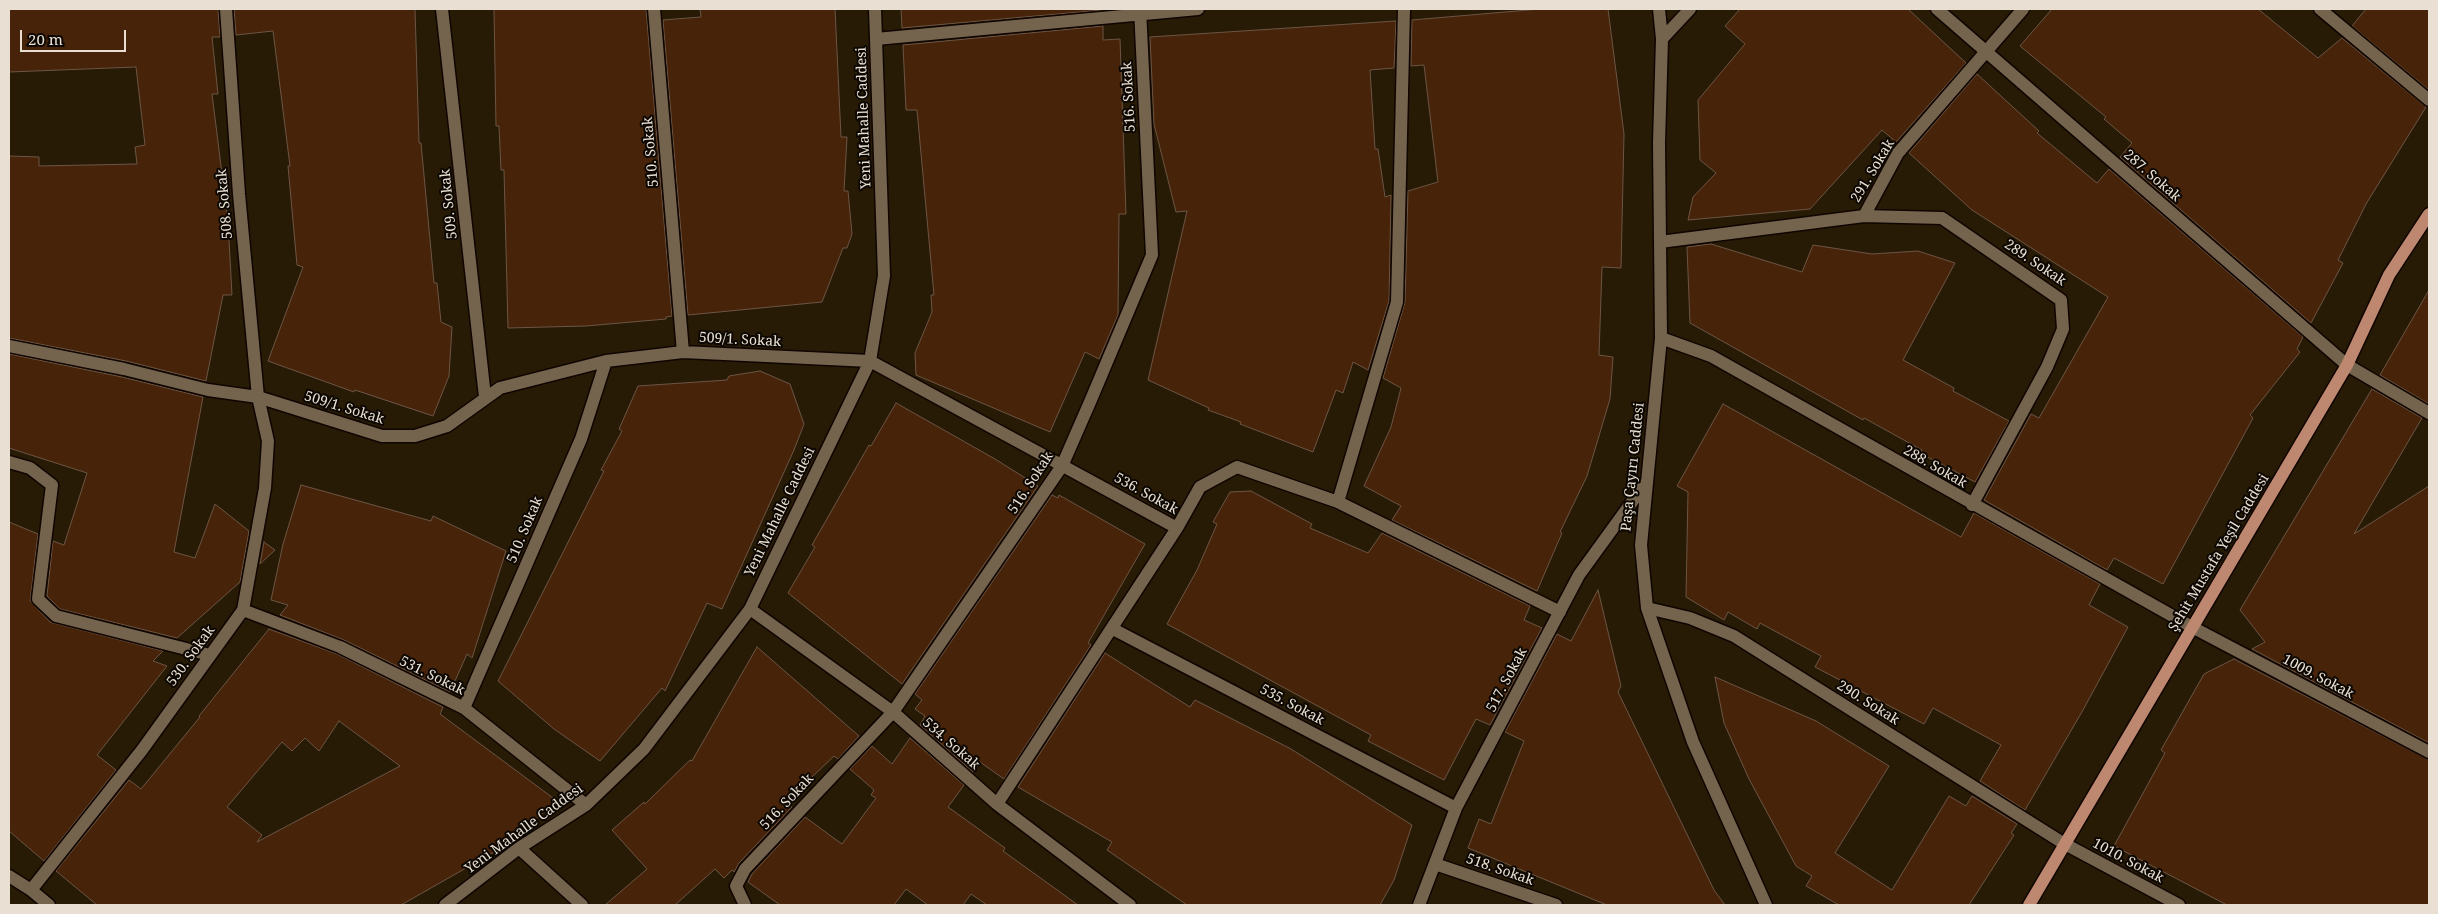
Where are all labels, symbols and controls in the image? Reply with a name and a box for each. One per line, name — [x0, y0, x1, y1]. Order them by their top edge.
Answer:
scale bar — [22, 20, 129, 52]
text: 20 m — [28, 29, 63, 49]
street label: Yeni Mahalle Caddesi — [853, 47, 875, 189]
street label: 516. Sokak — [1119, 61, 1139, 133]
street label: 510. Sokak — [640, 116, 662, 188]
street label: 291. Sokak — [1848, 136, 1898, 206]
street label: 287. Sokak — [2120, 147, 2184, 205]
street label: 508. Sokak — [214, 168, 236, 240]
street label: 509. Sokak — [437, 168, 461, 240]
street label: 289. Sokak — [2001, 236, 2069, 290]
street label: 509/1. Sokak — [698, 329, 782, 351]
street label: 509/1. Sokak — [302, 388, 386, 428]
street label: Paşa Çayırı Caddesi — [1618, 402, 1648, 532]
street label: 288. Sokak — [1900, 442, 1970, 492]
street label: Yeni Mahalle Caddesi — [741, 445, 819, 579]
street label: 516. Sokak — [1005, 449, 1057, 517]
street label: 536. Sokak — [1111, 470, 1181, 518]
street label: Şehit Mustafa Yeşil Caddesi — [2165, 471, 2273, 635]
street label: 510. Sokak — [503, 494, 547, 566]
street label: 530. Sokak — [163, 623, 219, 689]
street label: 517. Sokak — [1483, 645, 1531, 715]
street label: 1009. Sokak — [2279, 651, 2357, 703]
street label: 531. Sokak — [397, 653, 467, 699]
street label: 290. Sokak — [1834, 677, 1902, 729]
street label: 535. Sokak — [1257, 681, 1327, 729]
street label: 534. Sokak — [919, 715, 983, 773]
street label: 516. Sokak — [757, 770, 817, 834]
street label: Yeni Mahalle Caddesi — [462, 780, 586, 878]
street label: 1010. Sokak — [2089, 835, 2167, 887]
street label: 518. Sokak — [1464, 851, 1536, 889]

